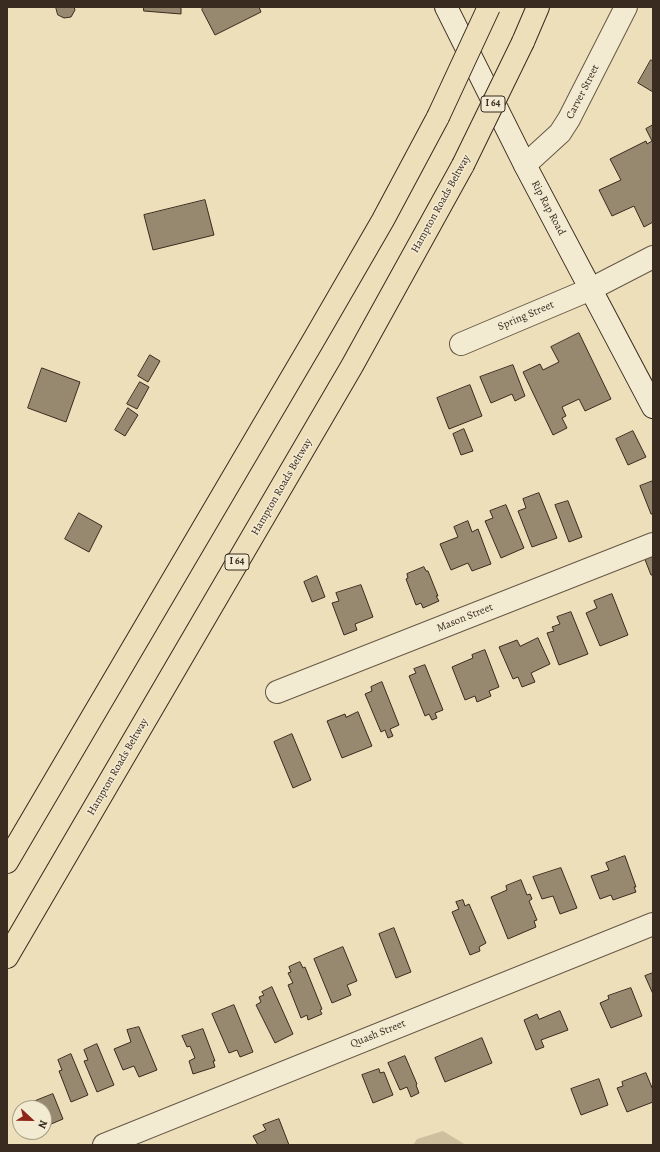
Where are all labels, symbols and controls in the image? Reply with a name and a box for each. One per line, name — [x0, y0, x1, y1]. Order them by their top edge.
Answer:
street label: Carver Street — [564, 63, 602, 121]
road number: I 64 — [481, 96, 505, 112]
street label: Hampton Roads Beltway — [409, 153, 473, 255]
street label: Rip Rap Road — [528, 178, 568, 238]
street label: Spring Street — [496, 298, 556, 334]
street label: Hampton Roads Beltway — [249, 436, 315, 538]
road number: I 64 — [225, 554, 249, 570]
street label: Mason Street — [435, 601, 495, 635]
street label: Hampton Roads Beltway — [85, 716, 151, 818]
street label: Quash Street — [349, 1017, 407, 1051]
north arrow — [12, 1100, 52, 1140]
text: N — [34, 1118, 51, 1131]

